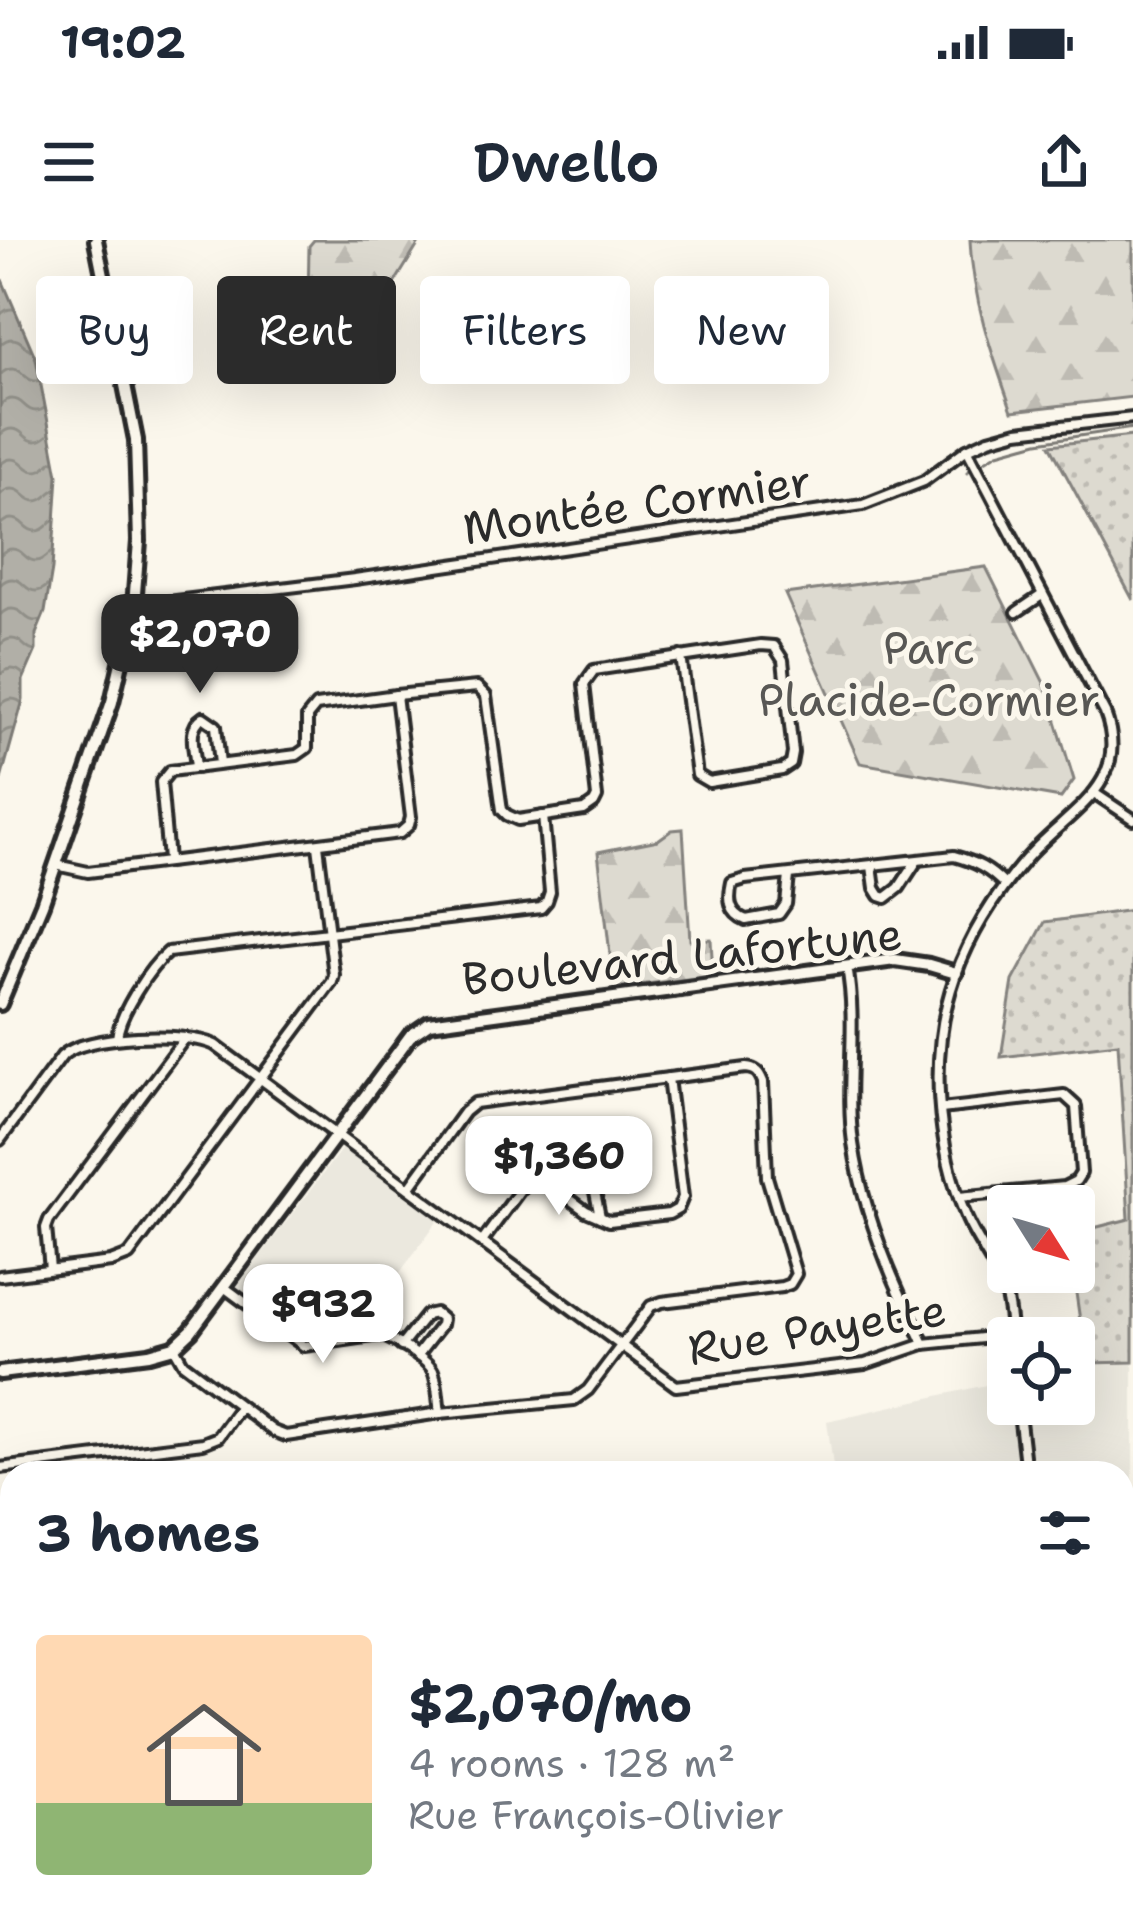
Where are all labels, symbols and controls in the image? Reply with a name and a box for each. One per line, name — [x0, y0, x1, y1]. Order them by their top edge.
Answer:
text: 19:02 — [60, 12, 186, 72]
text: Dwello — [474, 126, 659, 198]
icon: menu — [36, 129, 102, 195]
icon: share — [1031, 129, 1097, 195]
chip: Buy — [36, 276, 193, 384]
chip: Rent — [217, 276, 396, 384]
chip: Filters — [420, 276, 630, 384]
chip: New — [654, 276, 829, 384]
street label: Montée Cormier — [459, 450, 815, 558]
pin: $2,070 — [102, 594, 298, 696]
text: $2,070 — [128, 607, 272, 659]
park label: Parc Placide-Cormier — [758, 618, 1100, 730]
street label: Boulevard Lafortune — [459, 903, 905, 1009]
pin: $1,360 — [461, 1116, 657, 1218]
text: $1,360 — [492, 1129, 626, 1181]
north arrow — [987, 1185, 1095, 1293]
map controls — [987, 1185, 1095, 1425]
pin: $932 — [252, 1264, 394, 1366]
text: $932 — [270, 1277, 376, 1329]
street label: Rue Payette — [684, 1279, 950, 1379]
button: locate — [987, 1317, 1095, 1425]
text: 3 homes — [36, 1499, 260, 1567]
icon: filters — [1032, 1500, 1098, 1566]
text: $2,070/mo — [408, 1669, 693, 1737]
icon: home — [132, 1683, 276, 1827]
text: 4 rooms · 128 m² — [408, 1737, 735, 1789]
text: Rue François-Olivier — [408, 1789, 784, 1841]

